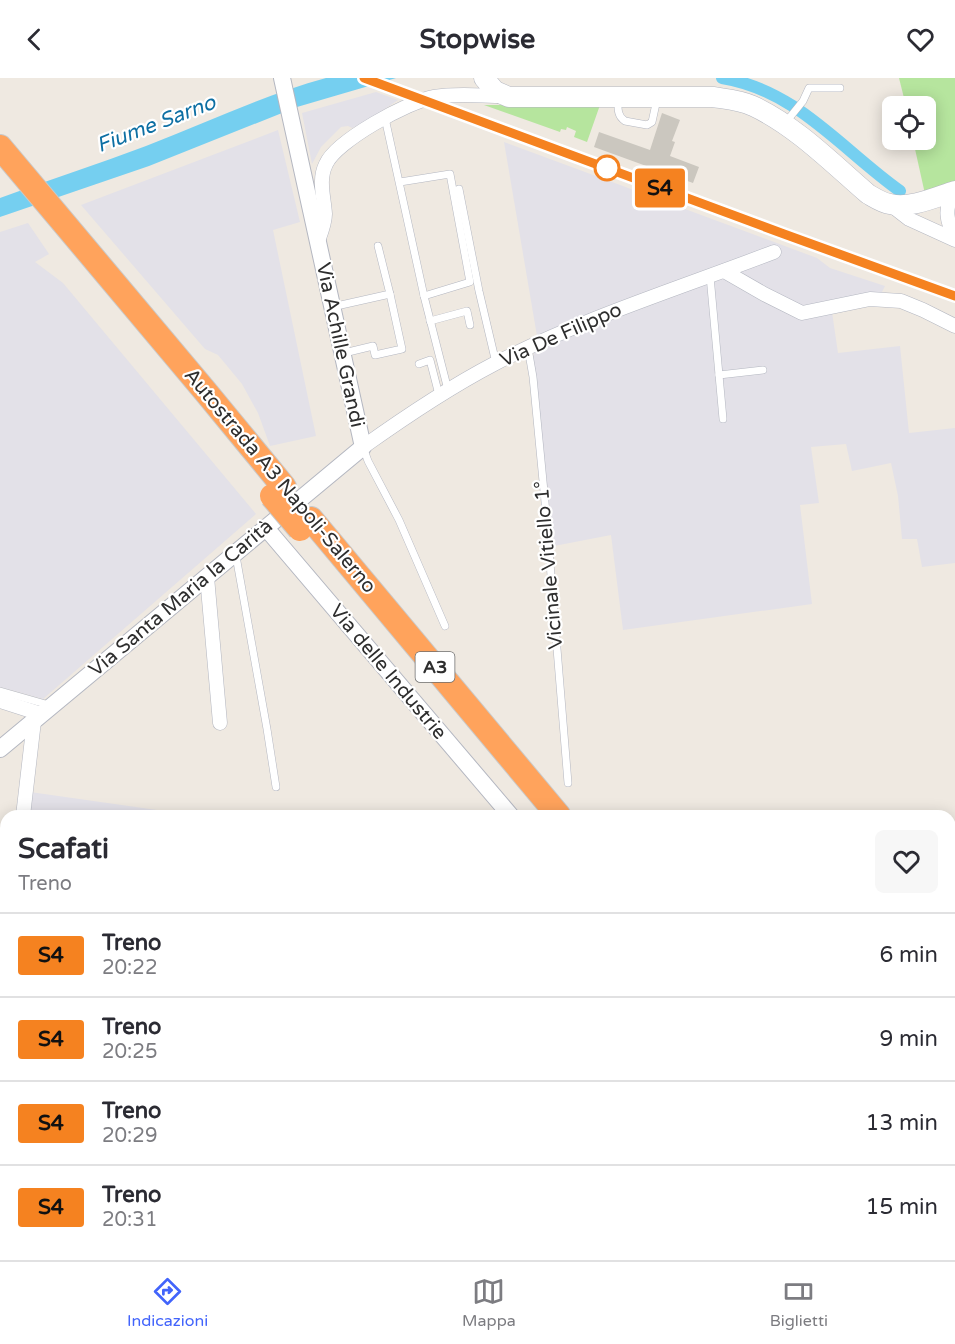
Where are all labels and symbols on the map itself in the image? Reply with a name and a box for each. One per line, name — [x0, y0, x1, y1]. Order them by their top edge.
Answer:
water label: Fiume Sarno — [93, 89, 220, 158]
unlabelled marker — [594, 155, 620, 181]
line badge: S4 — [633, 168, 687, 208]
street label: Via Achille Grandi — [311, 260, 369, 430]
street label: Via De Filippo — [496, 297, 626, 373]
street label: Autostrada A3 Napoli-Salerno — [179, 364, 381, 598]
street label: Vicinale Vitiello 1° — [530, 480, 568, 650]
street label: Via Santa Maria la Carità — [84, 514, 278, 682]
street label: Via delle Industrie — [324, 600, 452, 744]
road number: A3 — [416, 652, 454, 682]

